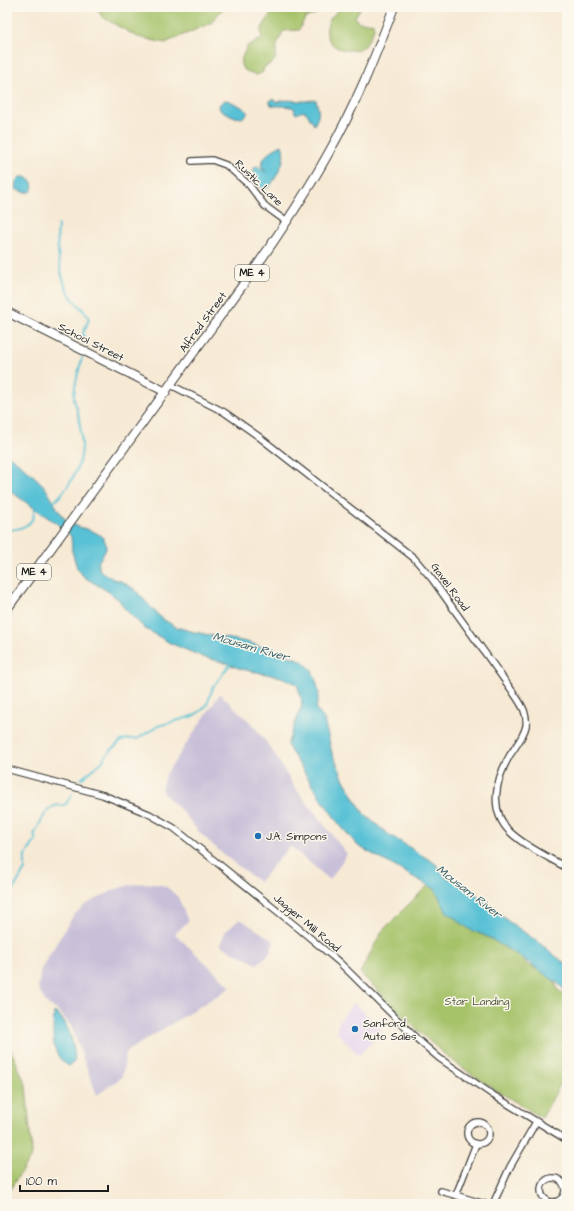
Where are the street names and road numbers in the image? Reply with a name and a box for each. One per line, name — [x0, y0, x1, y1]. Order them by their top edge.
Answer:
street label: Rustic Lane — [232, 156, 286, 210]
road number: ME 4 — [235, 265, 269, 281]
street label: Alfred Street — [176, 288, 230, 355]
street label: School Street — [56, 319, 127, 365]
street label: Gavel Road — [427, 560, 473, 614]
road number: ME 4 — [17, 564, 51, 580]
street label: Jagger Mill Road — [270, 891, 344, 956]

